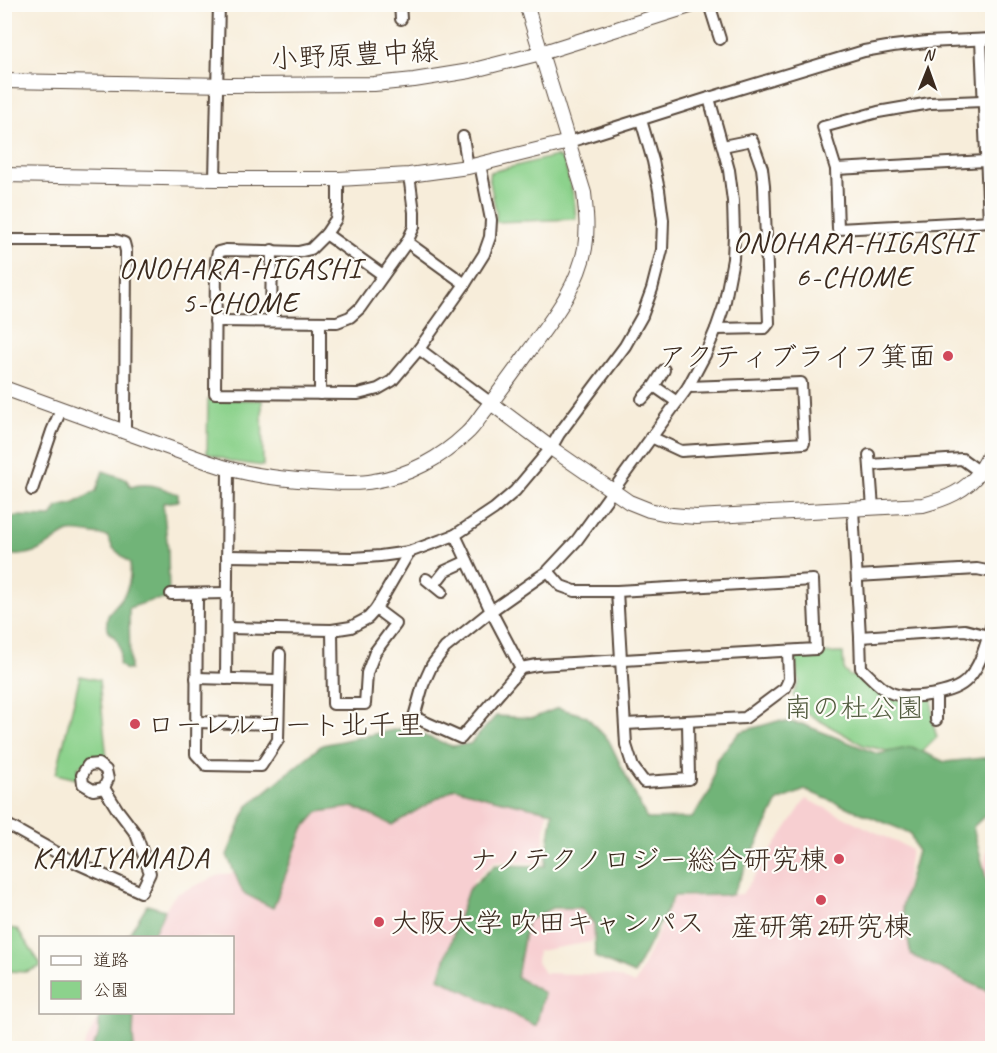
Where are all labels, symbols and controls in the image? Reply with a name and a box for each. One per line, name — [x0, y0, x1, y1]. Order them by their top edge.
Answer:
street label: 小野原豊中線 — [269, 33, 439, 76]
north arrow — [898, 39, 958, 99]
text: N — [923, 45, 936, 65]
district label: ONOHARA-HIGASHI 6-CHOME — [732, 223, 981, 295]
district label: ONOHARA-HIGASHI 5-CHOME — [118, 249, 367, 321]
place label: アクティブライフ箕面 — [659, 339, 936, 374]
marker: アクティブライフ箕面 — [941, 349, 955, 363]
park label: 南の杜公園 — [784, 690, 924, 725]
place label: ローレルコート北千里 — [147, 707, 424, 742]
marker: ローレルコート北千里 — [128, 717, 142, 731]
district label: KAMIYAMADA — [32, 838, 210, 876]
place label: ナノテクノロジー総合研究棟 — [469, 842, 827, 877]
marker: ナノテクノロジー総合研究棟 — [832, 852, 846, 866]
marker: 産研第2研究棟 — [814, 893, 828, 907]
place label: 大阪大学 吹田キャンパス — [391, 905, 705, 940]
place label: 産研第2研究棟 — [731, 909, 911, 944]
marker: 大阪大学 吹田キャンパス — [372, 915, 386, 929]
legend — [39, 936, 234, 1014]
text: 道路 — [93, 949, 129, 971]
text: 公園 — [93, 979, 129, 1001]

